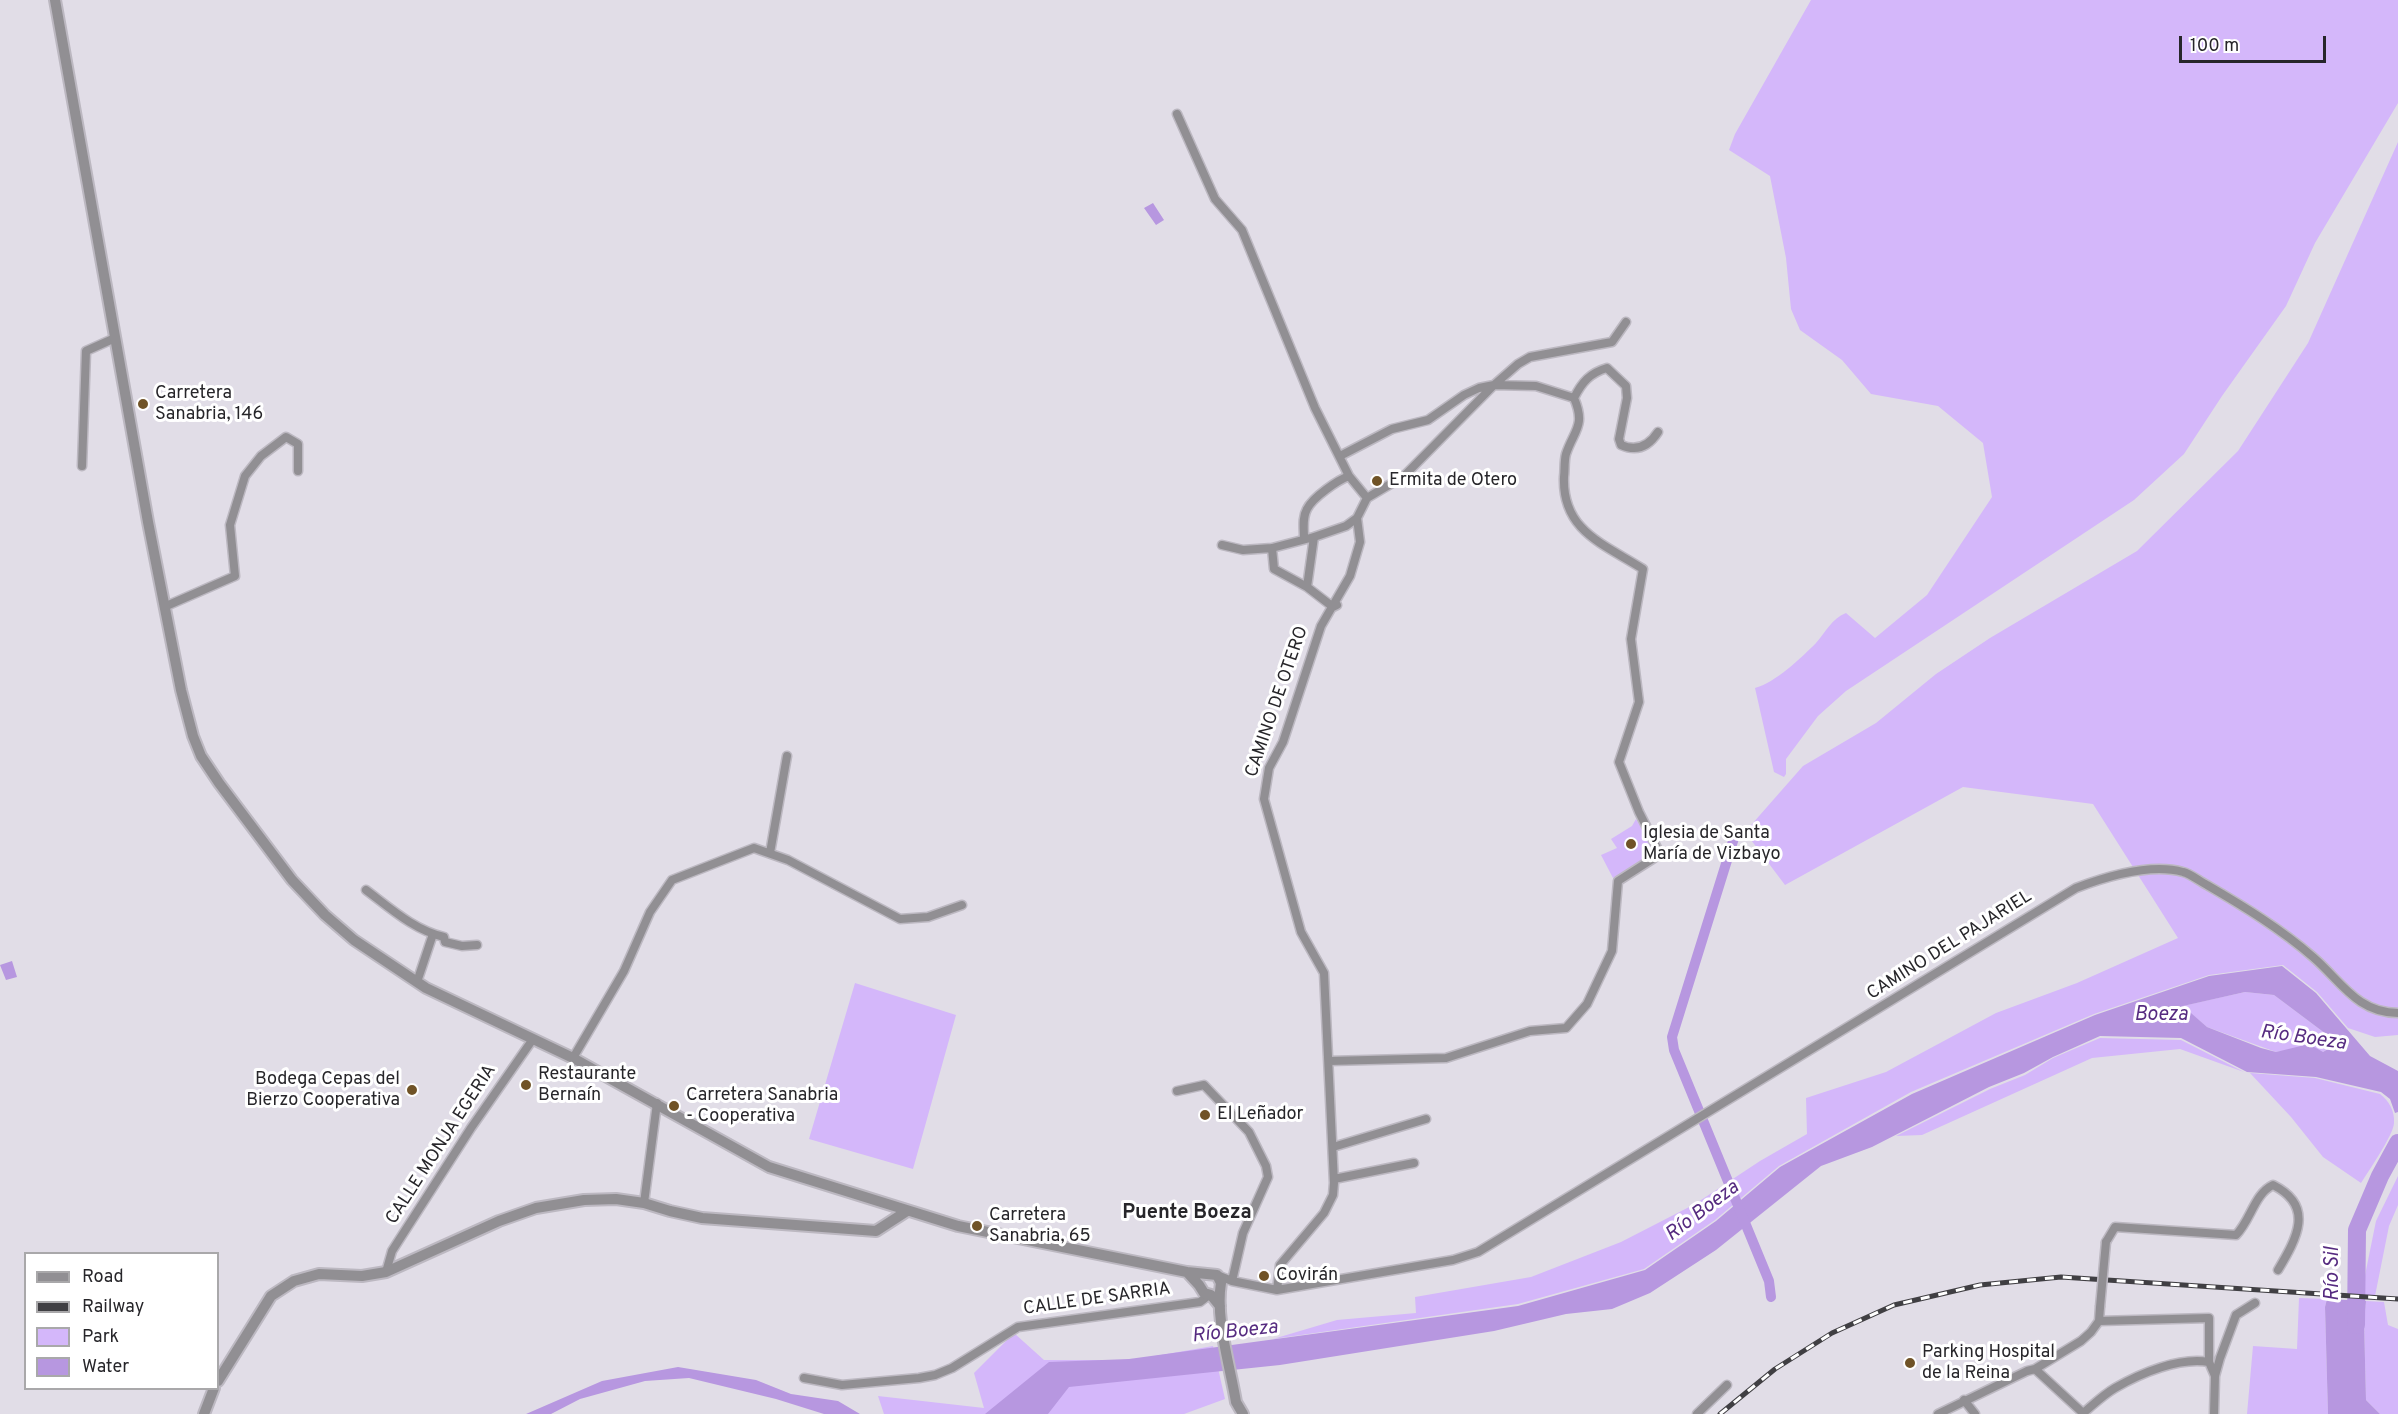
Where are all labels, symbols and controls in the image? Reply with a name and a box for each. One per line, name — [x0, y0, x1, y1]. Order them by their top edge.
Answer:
scale bar — [2182, 24, 2329, 62]
text: 100 m — [2190, 35, 2239, 58]
place label: Carretera Sanabria, 146 — [155, 383, 263, 426]
marker: Carretera Sanabria, 146 — [136, 397, 150, 411]
place label: Ermita de Otero — [1389, 470, 1517, 492]
marker: Ermita de Otero — [1370, 474, 1384, 488]
street label: CAMINO DE OTERO — [1242, 624, 1314, 780]
place label: Iglesia de Santa María de Vizbayo — [1643, 823, 1781, 866]
marker: Iglesia de Santa María de Vizbayo — [1624, 837, 1638, 851]
street label: CAMINO DEL PAJARIEL — [1864, 886, 2036, 1006]
water label: Boeza — [2134, 1004, 2188, 1028]
water label: Río Boeza — [2259, 1021, 2347, 1057]
street label: CALLE MONJA EGERIA — [382, 1061, 502, 1229]
place label: Restaurante Bernaín — [538, 1064, 636, 1106]
place label: Bodega Cepas del Bierzo Cooperativa — [246, 1069, 400, 1112]
marker: Restaurante Bernaín — [519, 1078, 533, 1092]
marker: Bodega Cepas del Bierzo Cooperativa — [405, 1083, 419, 1097]
place label: Carretera Sanabria - Cooperativa — [686, 1085, 838, 1128]
marker: Carretera Sanabria - Cooperativa — [667, 1099, 681, 1113]
place label: El Leñador — [1217, 1104, 1304, 1126]
marker: El Leñador — [1198, 1108, 1212, 1122]
water label: Río Boeza — [1661, 1176, 1745, 1248]
district label: Puente Boeza — [1122, 1202, 1252, 1226]
place label: Carretera Sanabria, 65 — [989, 1205, 1091, 1248]
marker: Carretera Sanabria, 65 — [970, 1219, 984, 1233]
water label: Río Sil — [2322, 1247, 2346, 1301]
legend — [24, 1252, 219, 1390]
place label: Covirán — [1276, 1265, 1338, 1287]
text: Road — [82, 1266, 124, 1289]
marker: Covirán — [1257, 1269, 1271, 1283]
street label: CALLE DE SARRIA — [1022, 1279, 1172, 1321]
text: Railway — [82, 1296, 144, 1319]
water label: Río Boeza — [1191, 1317, 1279, 1349]
text: Park — [82, 1326, 119, 1349]
place label: Parking Hospital de la Reina — [1922, 1342, 2055, 1384]
text: Water — [82, 1356, 129, 1379]
marker: Parking Hospital de la Reina — [1903, 1356, 1917, 1370]

